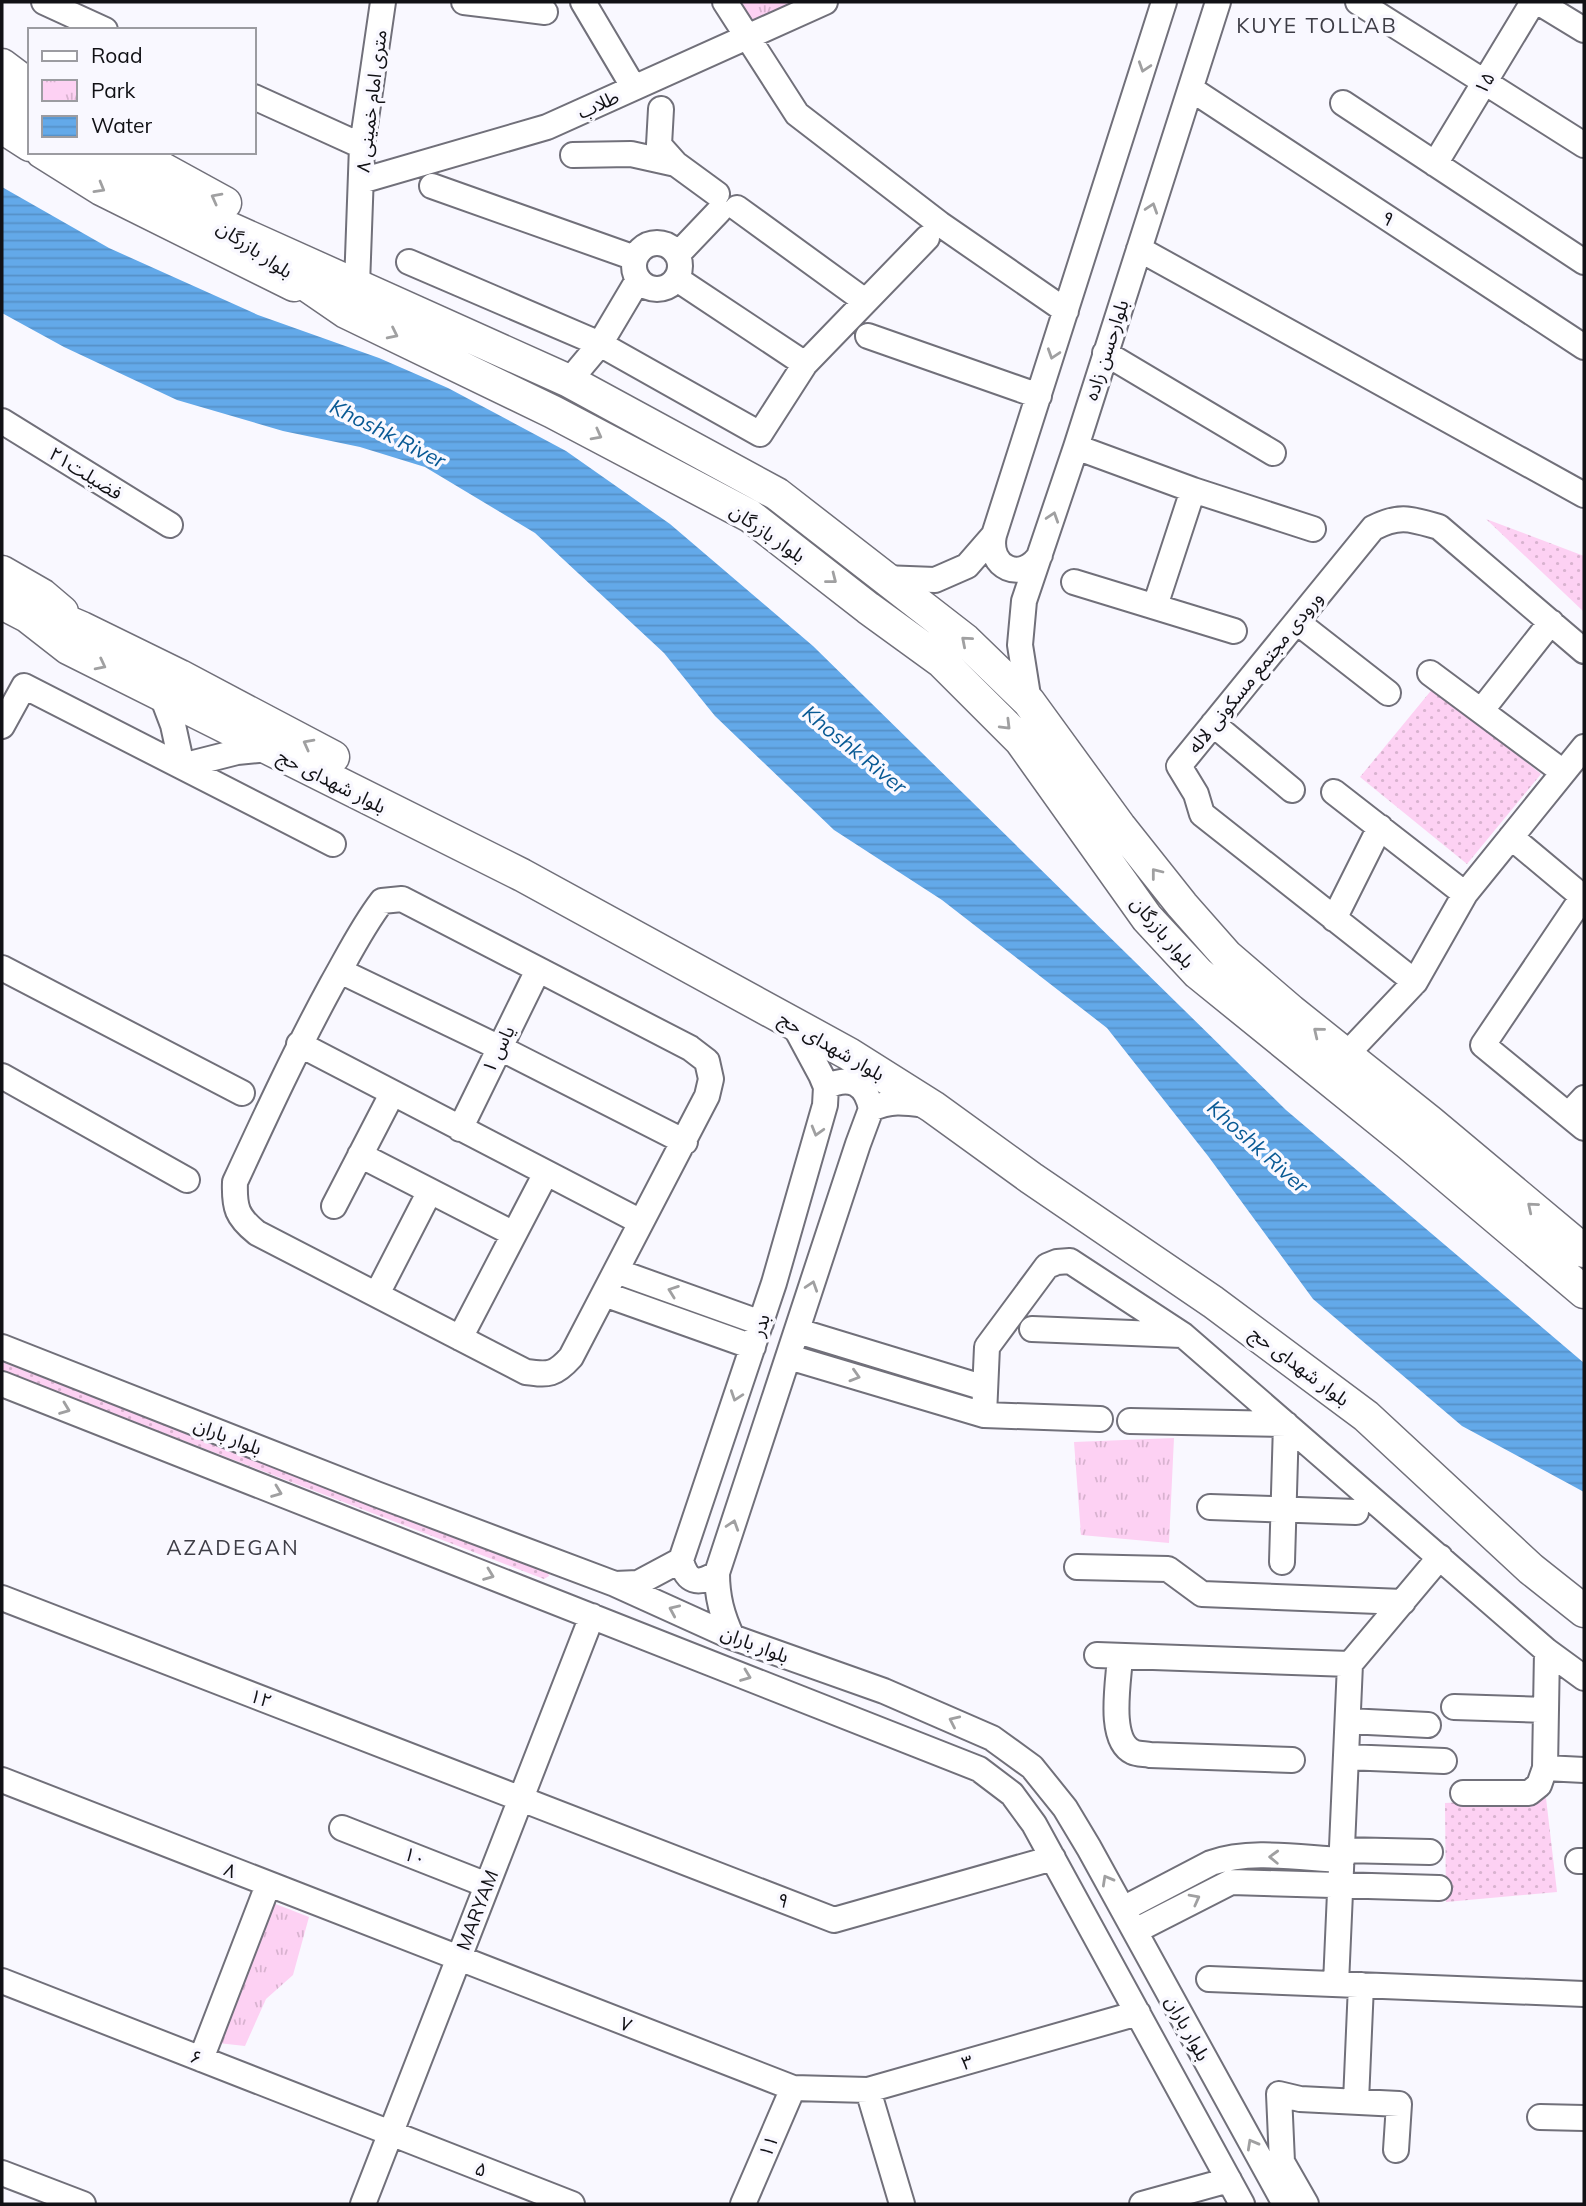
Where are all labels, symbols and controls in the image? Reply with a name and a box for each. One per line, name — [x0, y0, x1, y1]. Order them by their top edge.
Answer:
district label: KUYE TOLLAB — [1236, 12, 1398, 38]
legend — [28, 28, 256, 154]
street label: ۸ متری امام خمینی — [350, 28, 395, 174]
text: Road — [91, 42, 142, 68]
one-way arrow — [1137, 61, 1152, 73]
street label: ۱۵ — [1468, 67, 1500, 99]
text: Park — [91, 77, 135, 103]
street label: طلاب — [573, 84, 623, 124]
text: Water — [91, 112, 152, 138]
one-way arrow — [93, 180, 105, 193]
one-way arrow — [211, 193, 223, 206]
one-way arrow — [1144, 202, 1159, 214]
street label: ۹ — [1377, 205, 1399, 231]
street label: بلوار بازرگان — [212, 215, 298, 283]
street label: بلوارحسن زاده — [1078, 297, 1134, 403]
one-way arrow — [386, 326, 398, 340]
one-way arrow — [1046, 347, 1061, 359]
water label: Khoshk River — [326, 393, 451, 474]
one-way arrow — [590, 427, 602, 440]
street label: فضیلت۲۱ — [45, 441, 127, 505]
street label: بلوار بازرگان — [726, 498, 810, 568]
one-way arrow — [1045, 512, 1059, 524]
one-way arrow — [824, 571, 836, 584]
street label: ورودی مجتمع مسکونی لاله — [1182, 586, 1330, 760]
one-way arrow — [961, 637, 974, 650]
one-way arrow — [94, 656, 106, 670]
water label: Khoshk River — [798, 699, 913, 800]
one-way arrow — [997, 717, 1010, 730]
one-way arrow — [303, 739, 315, 752]
street label: بلوار شهدای حج — [272, 743, 390, 821]
one-way arrow — [1152, 869, 1165, 881]
street label: بلوار بازرگان — [1126, 891, 1200, 973]
street label: بلوار شهدای حج — [773, 1006, 889, 1089]
street label: یاس ۱ — [476, 1021, 520, 1077]
one-way arrow — [1313, 1028, 1325, 1041]
water label: Khoshk River — [1202, 1094, 1315, 1199]
one-way arrow — [811, 1125, 826, 1137]
one-way arrow — [1528, 1203, 1541, 1215]
one-way arrow — [804, 1280, 818, 1292]
one-way arrow — [668, 1286, 680, 1300]
street label: بدر — [745, 1311, 775, 1340]
street label: بلوار شهدای حج — [1244, 1321, 1354, 1414]
one-way arrow — [848, 1368, 860, 1383]
one-way arrow — [730, 1389, 744, 1401]
one-way arrow — [59, 1401, 71, 1415]
street label: بلوار باران — [191, 1412, 265, 1460]
one-way arrow — [270, 1484, 282, 1498]
one-way arrow — [725, 1519, 739, 1532]
district label: AZADEGAN — [166, 1534, 300, 1560]
one-way arrow — [482, 1567, 494, 1581]
one-way arrow — [669, 1604, 681, 1618]
street label: بلوار باران — [718, 1620, 792, 1668]
one-way arrow — [740, 1668, 752, 1682]
street label: ۱۲ — [247, 1683, 275, 1713]
one-way arrow — [949, 1715, 961, 1729]
street label: ۱۰ — [401, 1841, 429, 1871]
one-way arrow — [1268, 1850, 1279, 1865]
street label: ۸ — [221, 1857, 239, 1883]
street label: MARYAM — [451, 1867, 503, 1953]
one-way arrow — [1102, 1875, 1115, 1888]
street label: ۹ — [774, 1887, 792, 1913]
one-way arrow — [1188, 1894, 1200, 1907]
street label: بلوار باران — [1160, 1991, 1216, 2065]
street label: ۷ — [617, 2011, 635, 2037]
street label: ۶ — [187, 2044, 205, 2070]
street label: ۳ — [958, 2049, 976, 2075]
street label: ۱۱ — [753, 2131, 783, 2161]
one-way arrow — [1247, 2139, 1260, 2152]
street label: ۵ — [472, 2156, 490, 2182]

